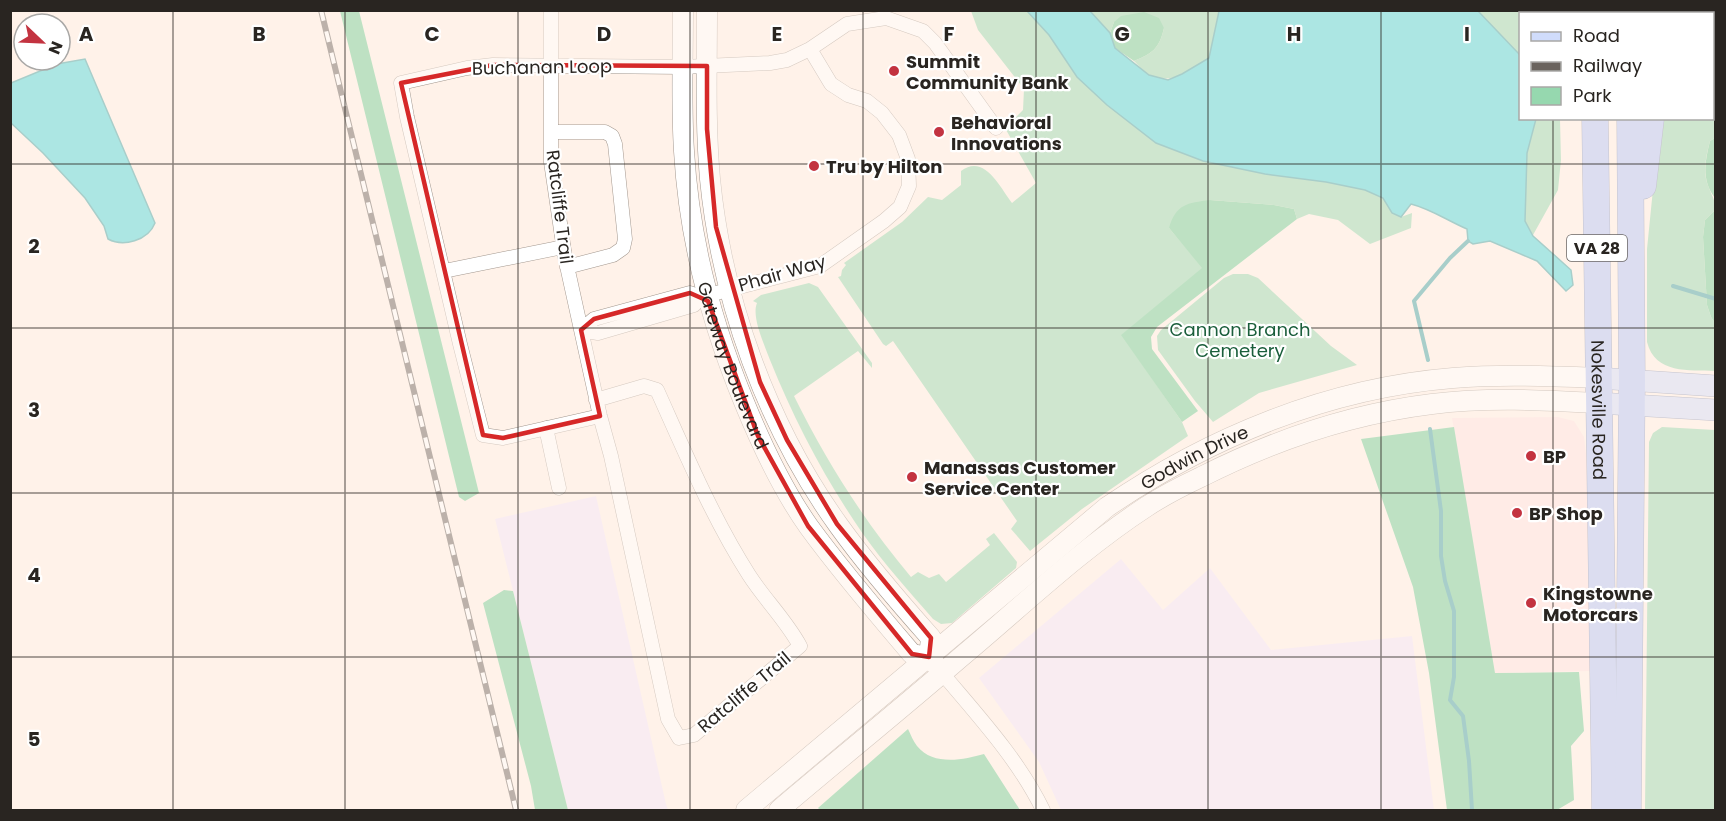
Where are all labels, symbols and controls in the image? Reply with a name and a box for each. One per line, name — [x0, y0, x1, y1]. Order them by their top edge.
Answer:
north arrow — [12, 12, 72, 72]
legend — [1519, 12, 1714, 120]
text: A — [79, 20, 94, 48]
text: B — [252, 20, 266, 48]
text: C — [424, 20, 440, 48]
text: D — [597, 20, 611, 48]
text: E — [772, 20, 782, 48]
text: F — [944, 20, 955, 48]
text: G — [1114, 20, 1130, 48]
text: H — [1287, 20, 1301, 48]
text: I — [1464, 20, 1470, 48]
text: Road — [1573, 23, 1620, 48]
text: N — [42, 38, 68, 58]
place label: Summit Community Bank — [906, 49, 1070, 95]
street label: Buchanan Loop — [472, 53, 612, 81]
text: Railway — [1573, 53, 1642, 78]
marker: Summit Community Bank — [887, 64, 901, 78]
text: Park — [1573, 83, 1612, 108]
place label: Behavioral Innovations — [951, 110, 1062, 156]
marker: Behavioral Innovations — [932, 125, 946, 139]
street label: Ratcliffe Trail — [541, 149, 579, 265]
place label: Tru by Hilton — [826, 154, 942, 179]
marker: Tru by Hilton — [807, 159, 821, 173]
text: 2 — [28, 232, 40, 260]
road number: VA 28 — [1567, 235, 1627, 261]
street label: Phair Way — [735, 249, 829, 297]
street label: Gateway Boulevard — [692, 279, 775, 453]
park label: Cannon Branch Cemetery — [1170, 317, 1310, 363]
street label: Nokesville Road — [1586, 340, 1613, 480]
text: 3 — [28, 396, 40, 424]
street label: Godwin Drive — [1135, 419, 1252, 495]
place label: BP — [1543, 444, 1566, 469]
marker: BP — [1524, 449, 1538, 463]
place label: Manassas Customer Service Center — [924, 455, 1116, 501]
marker: Manassas Customer Service Center — [905, 470, 919, 484]
place label: BP Shop — [1529, 501, 1603, 526]
marker: BP Shop — [1510, 506, 1524, 520]
text: 4 — [27, 561, 41, 589]
place label: Kingstowne Motorcars — [1543, 581, 1653, 627]
marker: Kingstowne Motorcars — [1524, 596, 1538, 610]
street label: Ratcliffe Trail — [692, 646, 796, 738]
text: 5 — [28, 725, 41, 753]

